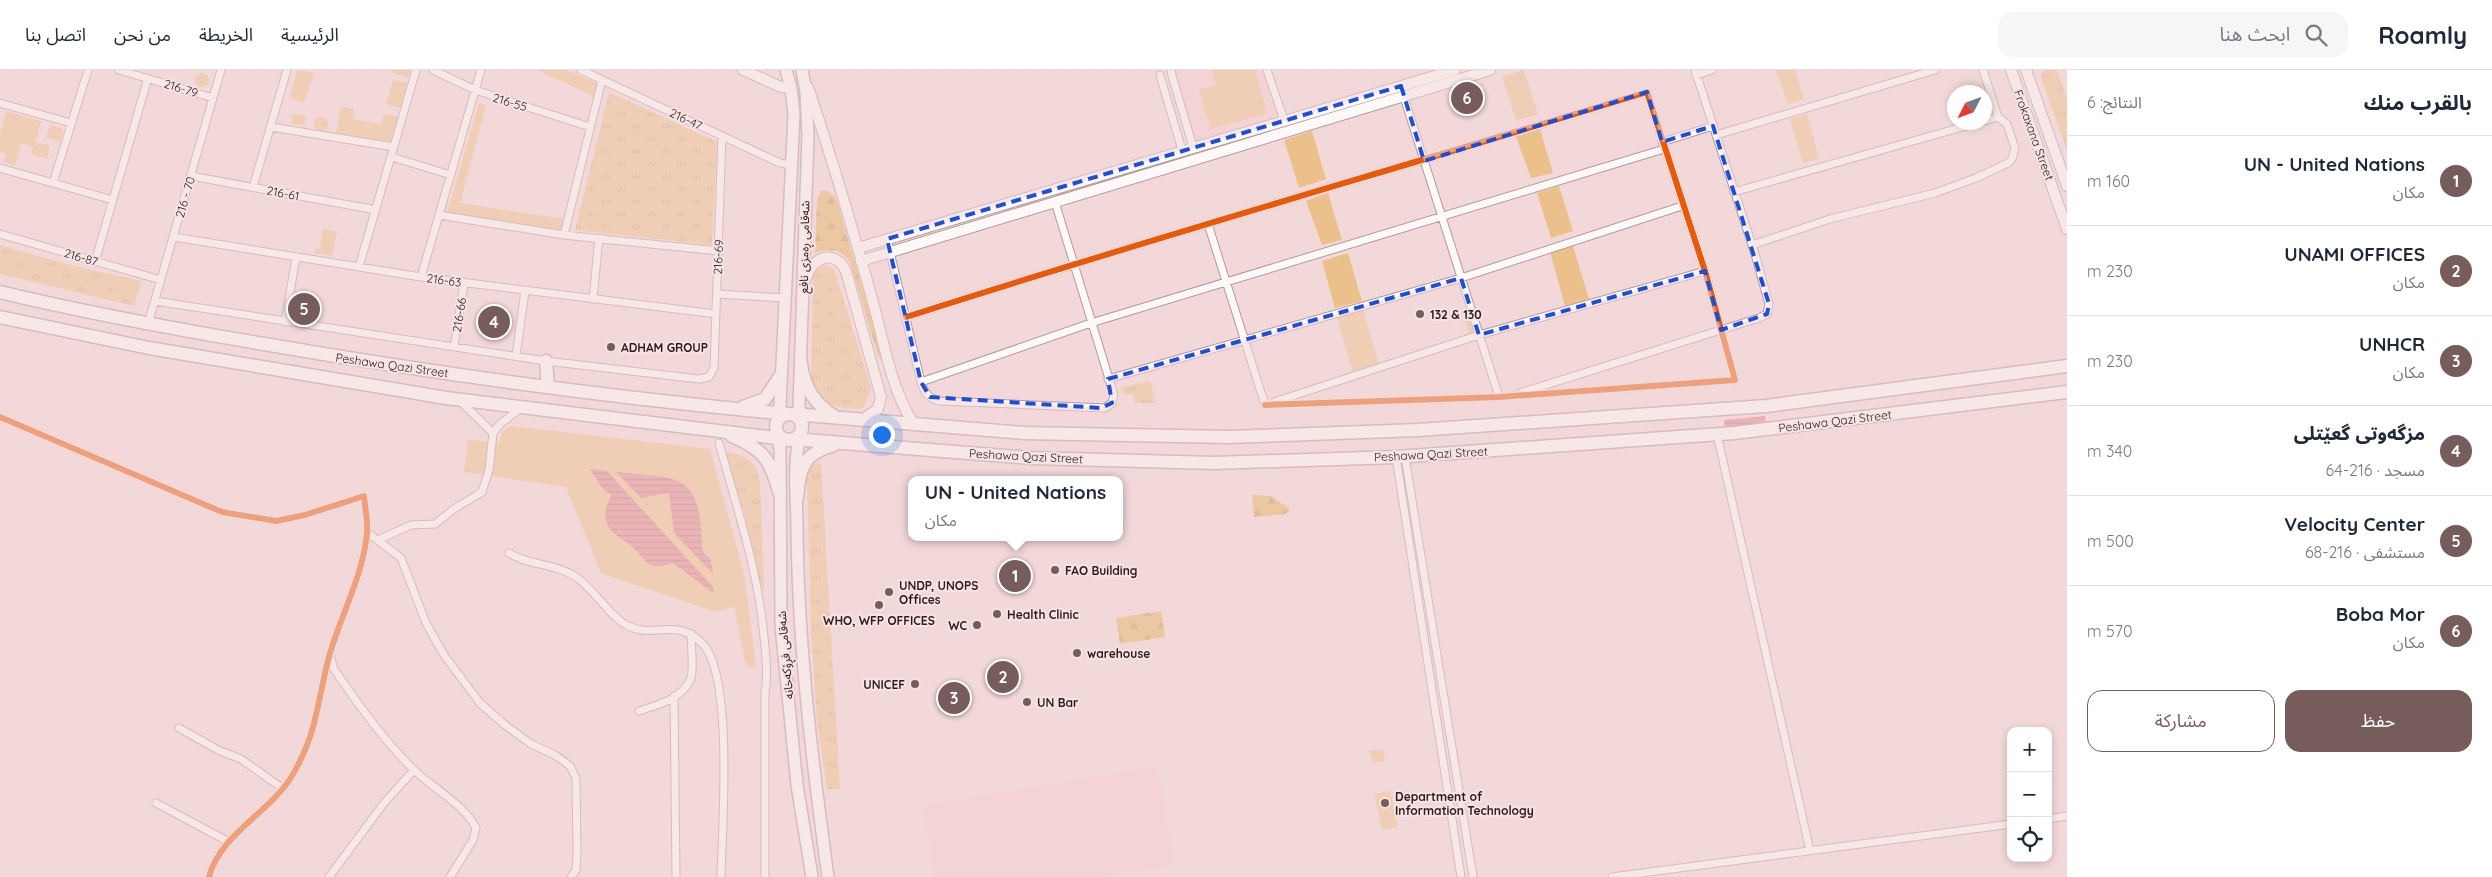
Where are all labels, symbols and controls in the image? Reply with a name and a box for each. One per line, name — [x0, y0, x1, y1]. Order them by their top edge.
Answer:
search box — [1998, 12, 2348, 57]
text: Roamly — [2378, 20, 2467, 50]
icon: search — [2302, 21, 2330, 49]
text: ابحث هنا — [2220, 22, 2290, 46]
text: اتصل بنا — [25, 23, 86, 46]
text: من نحن — [114, 23, 171, 46]
text: الخريطة — [199, 23, 253, 46]
text: الرئيسية — [281, 23, 339, 46]
street label: 216-79 — [162, 76, 200, 100]
pin: 6 — [1451, 79, 1483, 117]
north arrow — [1947, 85, 1992, 130]
street label: Frokaxana Street — [2011, 88, 2057, 182]
text: بالقرب منك — [2364, 89, 2472, 115]
street label: 216-55 — [491, 90, 529, 114]
text: النتائج: 6 — [2087, 92, 2142, 112]
street label: 216-47 — [667, 105, 705, 133]
text: UN - United Nations — [2244, 152, 2425, 176]
text: 160 m — [2087, 171, 2130, 191]
text: 1 — [2453, 171, 2459, 191]
street label: 216 - 70 — [172, 175, 198, 219]
street label: 216-61 — [265, 182, 301, 204]
text: مكان — [2393, 182, 2425, 202]
street label: شەقامی ڕەمزی نافع — [796, 200, 816, 294]
street label: 216-69 — [710, 239, 726, 275]
text: UNAMI OFFICES — [2284, 242, 2425, 266]
street label: 216-87 — [62, 245, 100, 269]
text: 230 m — [2087, 261, 2133, 281]
text: 2 — [2451, 261, 2461, 281]
street label: 216-63 — [426, 270, 462, 290]
text: مكان — [2393, 272, 2425, 292]
pin: 5 — [288, 290, 320, 328]
street label: 216-66 — [449, 296, 469, 334]
pin: 4 — [478, 303, 510, 341]
place label: 132 & 130 — [1430, 307, 1482, 322]
marker: 132 & 130 — [1414, 308, 1426, 320]
text: UNHCR — [2359, 332, 2425, 356]
place label: ADHAM GROUP — [621, 340, 708, 355]
marker: ADHAM GROUP — [605, 341, 617, 353]
street label: Peshawa Qazi Street — [334, 350, 450, 380]
text: 230 m — [2087, 351, 2133, 371]
text: 3 — [2452, 351, 2460, 371]
text: مكان — [2393, 362, 2425, 382]
street label: Peshawa Qazi Street — [1777, 407, 1893, 435]
text: مزگەوتی گعێتلی — [2294, 421, 2425, 445]
your location — [869, 422, 895, 448]
text: 340 m — [2087, 441, 2132, 461]
text: 4 — [2451, 441, 2461, 461]
street label: Peshawa Qazi Street — [1374, 444, 1488, 464]
street label: Peshawa Qazi Street — [969, 446, 1083, 466]
text: مسجد · 216-64 — [2326, 460, 2425, 480]
popup — [908, 476, 1123, 541]
text: UN - United Nations — [925, 480, 1106, 504]
text: مكان — [925, 510, 957, 530]
text: Velocity Center — [2284, 512, 2425, 536]
text: 500 m — [2087, 531, 2134, 551]
text: 5 — [2451, 531, 2461, 551]
text: مستشفى · 216-68 — [2305, 542, 2425, 562]
pin: 1 — [999, 557, 1031, 595]
place label: FAO Building — [1065, 563, 1137, 578]
marker: FAO Building — [1049, 564, 1061, 576]
place label: UNDP, UNOPS Offices — [899, 578, 978, 607]
marker: UNDP, UNOPS Offices — [883, 586, 895, 598]
marker: WHO, WFP OFFICES — [873, 599, 885, 611]
text: Boba Mor — [2336, 602, 2425, 626]
place label: Health Clinic — [1007, 607, 1079, 622]
marker: Health Clinic — [991, 608, 1003, 620]
street label: شەقامی فڕۆکەخانە — [774, 610, 800, 700]
place label: WHO, WFP OFFICES — [823, 613, 935, 628]
place label: WC — [948, 618, 967, 633]
marker: WC — [971, 619, 983, 631]
text: 570 m — [2087, 621, 2132, 641]
text: 6 — [2452, 621, 2460, 641]
text: مكان — [2393, 632, 2425, 652]
place label: warehouse — [1087, 646, 1150, 661]
marker: warehouse — [1071, 647, 1083, 659]
pin: 2 — [987, 658, 1019, 696]
place label: UNICEF — [863, 677, 905, 692]
marker: UNICEF — [909, 678, 921, 690]
pin: 3 — [938, 679, 970, 717]
button: مشاركة — [2087, 690, 2275, 752]
button: حفظ — [2285, 690, 2472, 752]
place label: UN Bar — [1037, 695, 1078, 710]
marker: UN Bar — [1021, 696, 1033, 708]
map controls — [2007, 727, 2052, 862]
button: + — [2007, 727, 2052, 772]
button: − — [2007, 772, 2052, 817]
place label: Department of Information Technology — [1395, 789, 1534, 818]
marker: Department of Information Technology — [1379, 797, 1391, 809]
button: locate — [2007, 817, 2052, 862]

